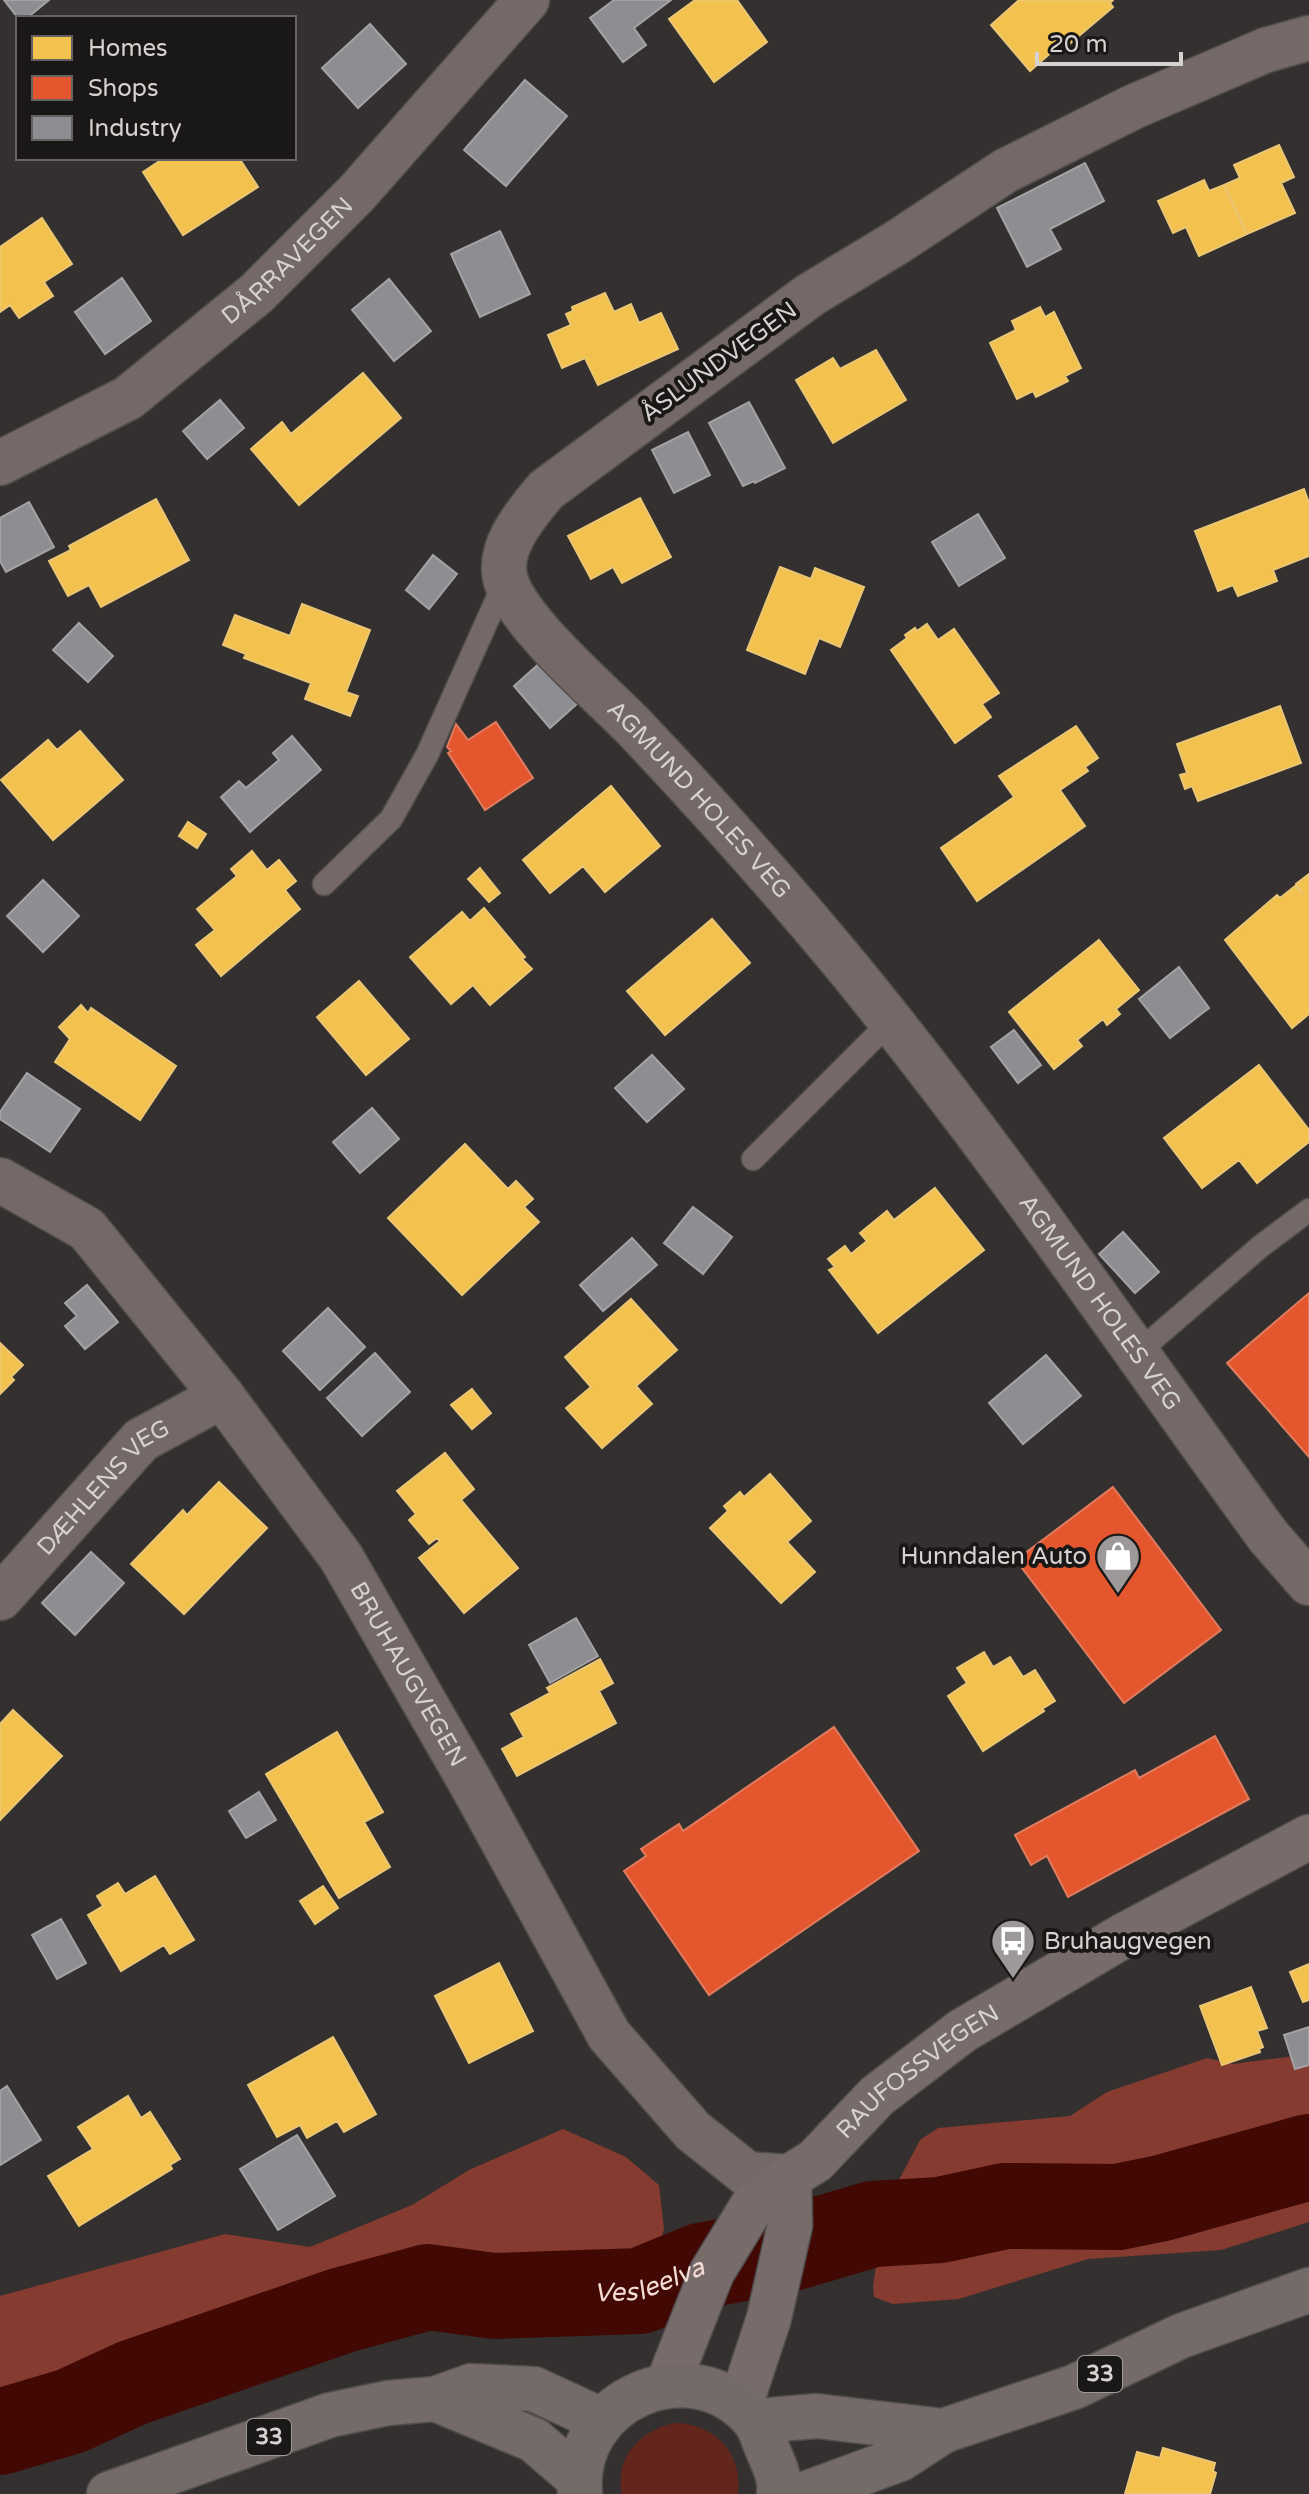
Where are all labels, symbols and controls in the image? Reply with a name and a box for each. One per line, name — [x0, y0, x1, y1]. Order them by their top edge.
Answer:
legend — [16, 16, 296, 160]
scale bar — [1037, 16, 1181, 66]
text: 20 m — [1049, 30, 1107, 59]
text: Homes — [88, 34, 168, 63]
text: Shops — [88, 74, 158, 103]
text: Industry — [88, 114, 182, 143]
street label: DÅRRAVEGEN — [216, 191, 359, 330]
street label: ÅSLUNDVEGEN — [635, 295, 803, 428]
street label: AGMUND HOLES VEG — [601, 694, 797, 904]
street label: AGMUND HOLES VEG — [1013, 1189, 1187, 1416]
street label: DÆHLENS VEG — [31, 1413, 174, 1561]
shop icon: Hunndalen Auto — [1094, 1532, 1142, 1595]
place label: Hunndalen Auto — [901, 1542, 1087, 1571]
street label: BRUHAUGVEGEN — [344, 1577, 473, 1772]
bus stop icon: Bruhaugvegen — [989, 1917, 1037, 1980]
place label: Bruhaugvegen — [1044, 1927, 1212, 1956]
street label: RAUFOSSVEGEN — [830, 1998, 1004, 2144]
water label: Vesleelva — [593, 2250, 710, 2308]
road number: 33 — [1078, 2356, 1122, 2392]
road number: 33 — [247, 2419, 291, 2455]

